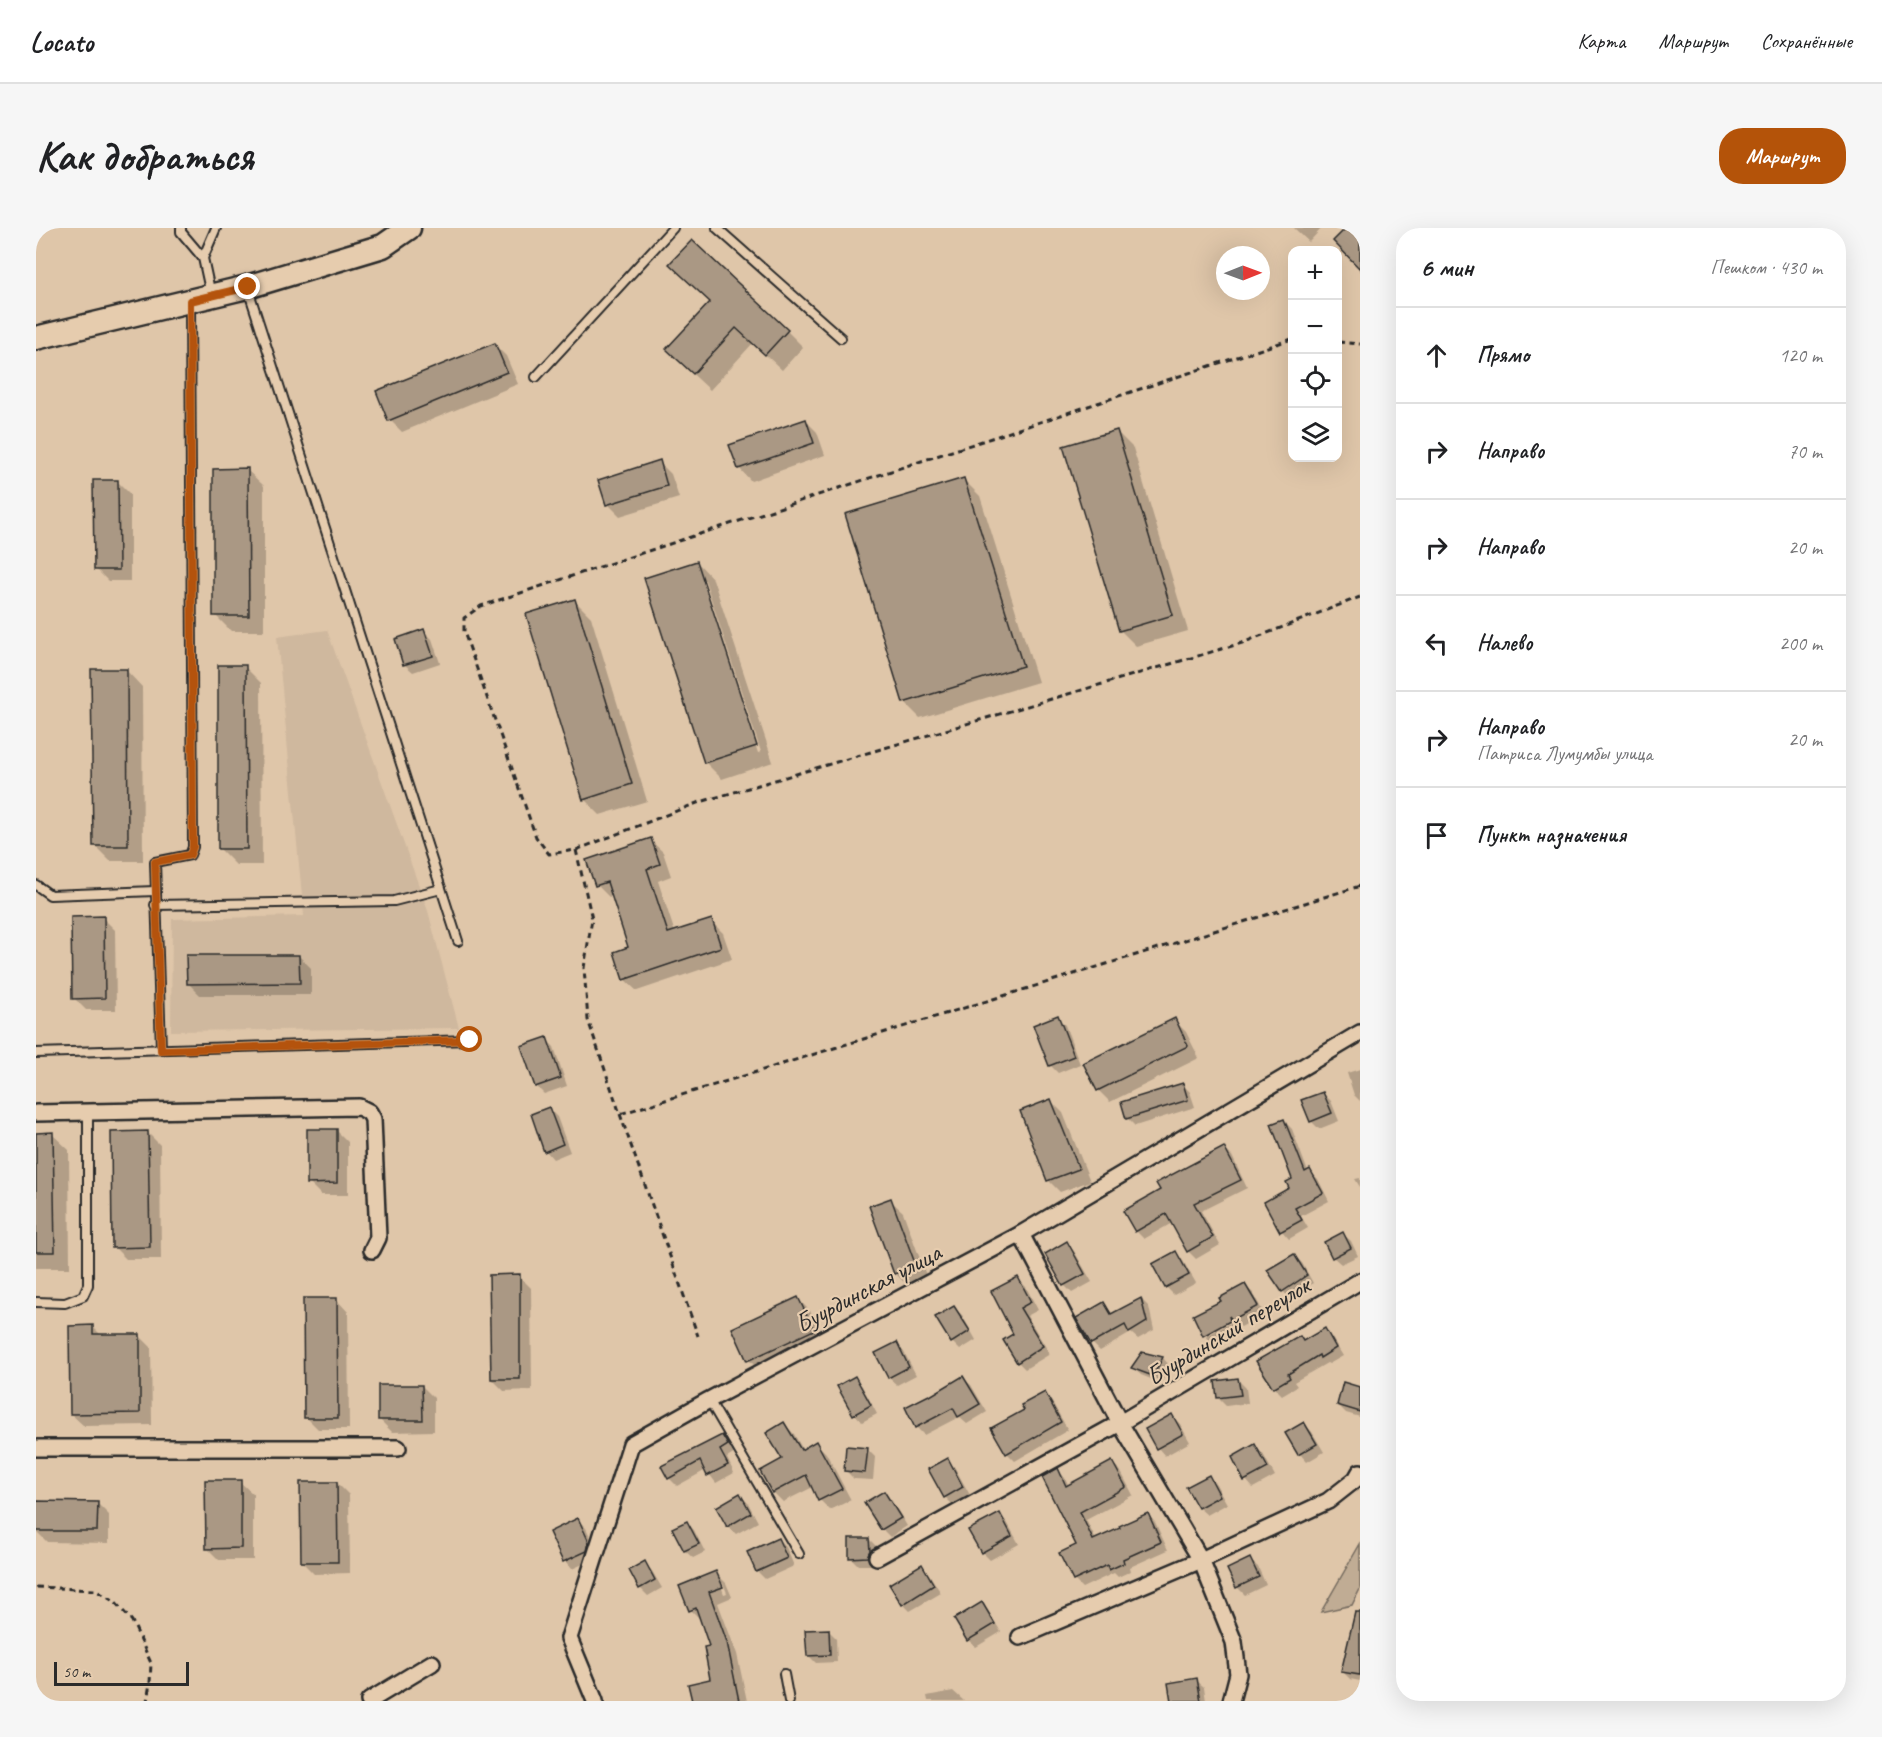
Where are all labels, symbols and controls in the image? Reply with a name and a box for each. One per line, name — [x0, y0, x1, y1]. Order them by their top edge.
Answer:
text: Locato — [30, 24, 93, 59]
text: Карта — [1577, 28, 1626, 54]
text: Маршрут — [1659, 28, 1728, 54]
text: Сохранённые — [1761, 28, 1852, 54]
button: Маршрут — [1719, 128, 1846, 184]
text: Как добраться — [36, 130, 253, 183]
north arrow — [1216, 246, 1270, 300]
map controls — [1288, 246, 1342, 462]
button: + — [1288, 246, 1342, 300]
text: 6 мин — [1420, 251, 1473, 284]
text: Пешком · 430 m — [1710, 255, 1822, 280]
route end — [234, 273, 260, 299]
button: − — [1288, 300, 1342, 354]
icon: ahead — [1420, 339, 1453, 372]
text: Прямо — [1477, 341, 1529, 369]
text: 120 m — [1779, 343, 1822, 368]
button: locate — [1288, 354, 1342, 408]
button: layers — [1288, 408, 1342, 462]
icon: right — [1420, 435, 1453, 468]
text: Направо — [1477, 437, 1544, 465]
text: 70 m — [1788, 439, 1822, 464]
icon: right — [1420, 531, 1453, 564]
text: Направо — [1477, 533, 1544, 561]
text: 20 m — [1788, 535, 1822, 560]
icon: left — [1420, 627, 1453, 660]
text: Налево — [1477, 629, 1533, 657]
text: 200 m — [1779, 631, 1822, 656]
text: Направо — [1477, 713, 1544, 741]
icon: right — [1420, 723, 1453, 756]
text: 20 m — [1788, 727, 1822, 752]
text: Патриса Лумумбы улица — [1477, 741, 1652, 766]
icon: arrive — [1420, 819, 1453, 852]
text: Пункт назначения — [1477, 821, 1626, 849]
route start — [456, 1026, 482, 1052]
street label: Буурдинская улица — [789, 1235, 948, 1340]
street label: Буурдинский переулок — [1140, 1268, 1318, 1393]
scale bar — [54, 1659, 189, 1686]
text: 50 m — [63, 1662, 90, 1682]

